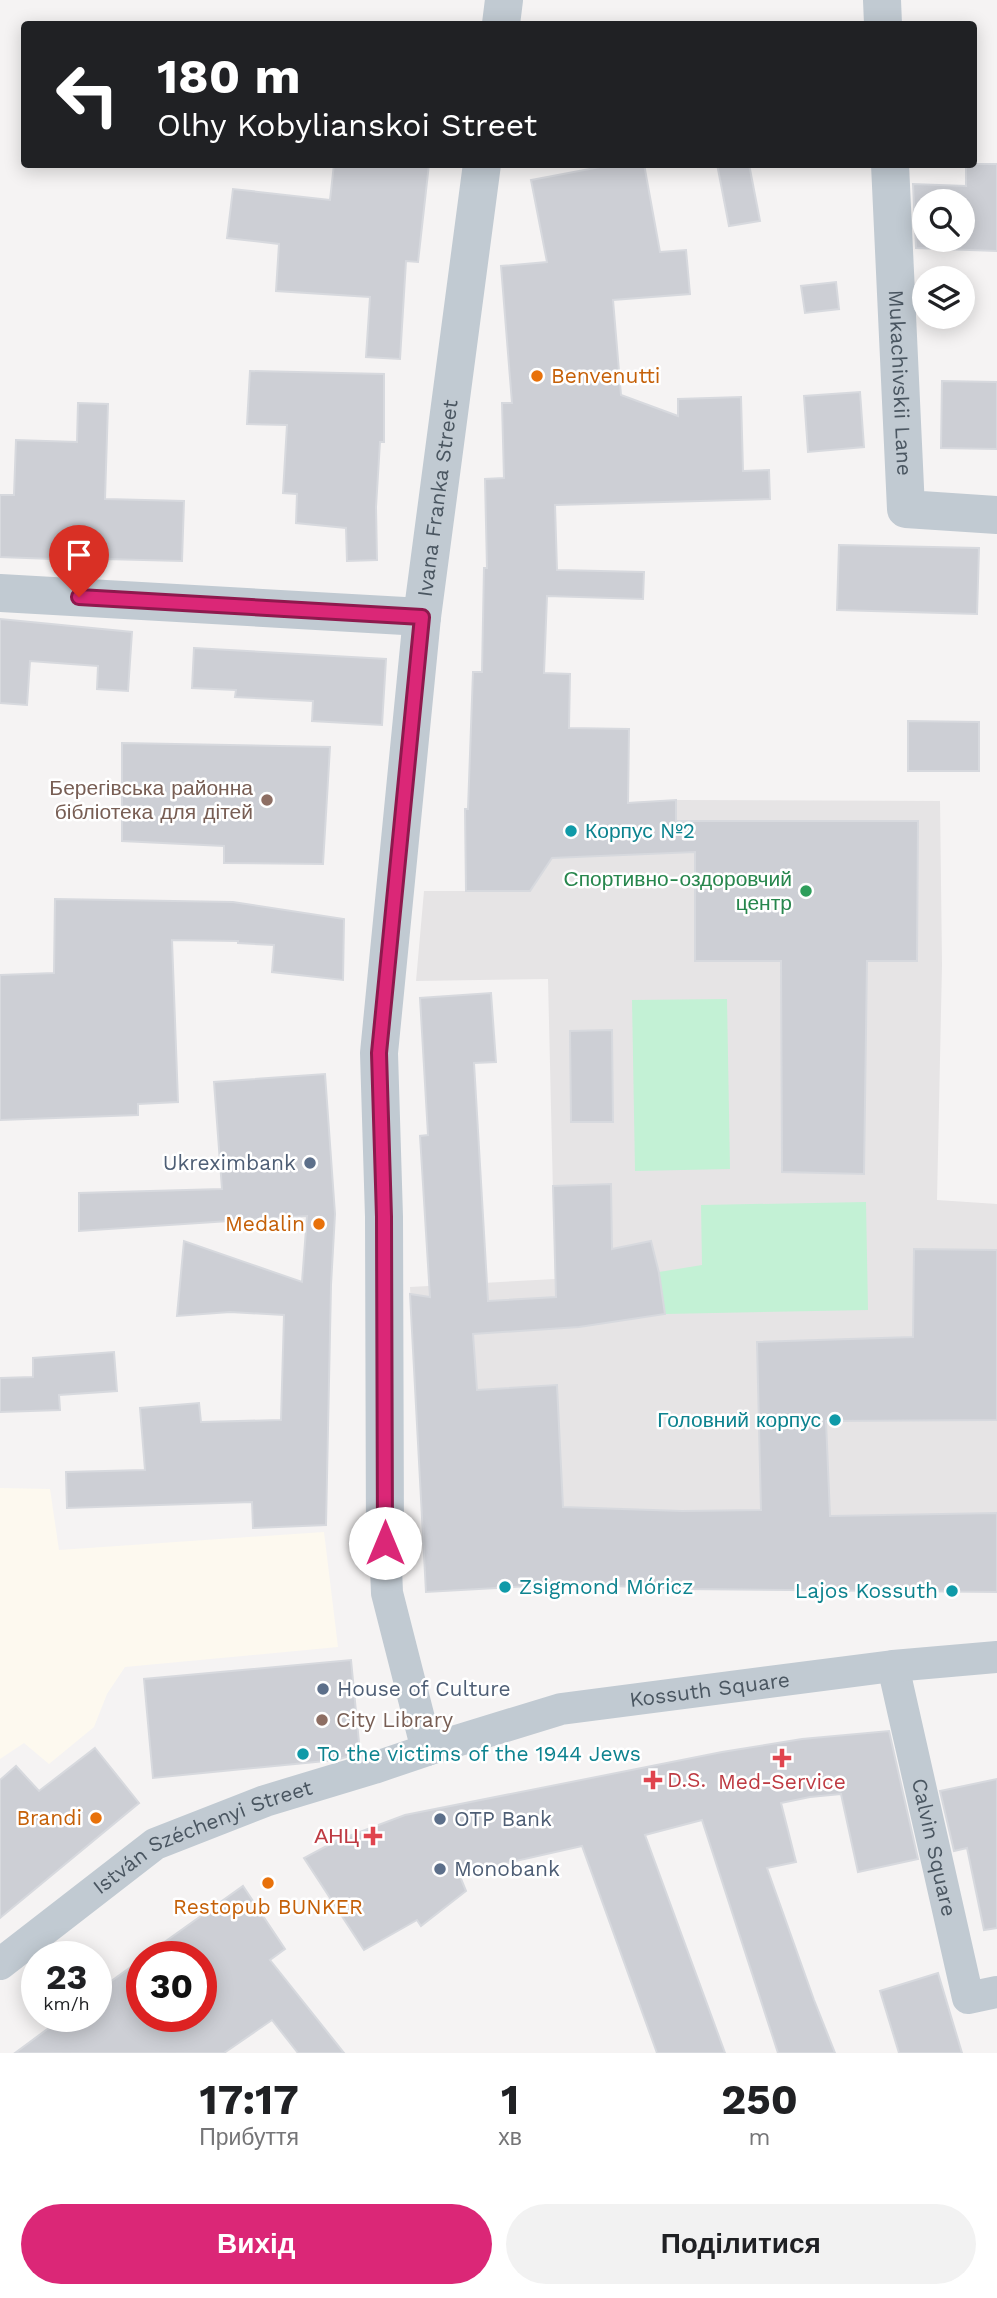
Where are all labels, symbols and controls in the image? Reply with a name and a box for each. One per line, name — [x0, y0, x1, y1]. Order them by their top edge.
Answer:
text: 180 m — [157, 47, 301, 105]
icon: left — [42, 49, 133, 140]
text: Olhy Kobylianskoi Street — [157, 106, 537, 144]
map controls — [912, 189, 975, 329]
button: search — [912, 189, 975, 252]
button: layers — [912, 266, 975, 329]
street label: Mukachivskii Lane — [884, 289, 917, 476]
place label: Benvenutti — [551, 363, 660, 388]
marker: Benvenutti — [529, 368, 545, 384]
street label: Ivana Franka Street — [412, 398, 463, 598]
pin — [49, 525, 109, 597]
icon: arrive — [60, 536, 98, 574]
place label: Берегівська районна бібліотека для дітей — [49, 775, 253, 824]
marker: Берегівська районна бібліотека для дітей — [259, 792, 275, 808]
place label: Корпус №2 — [585, 818, 695, 843]
marker: Корпус №2 — [563, 823, 579, 839]
place label: Спортивно-оздоровчий центр — [564, 866, 792, 915]
marker: Спортивно-оздоровчий центр — [798, 883, 814, 899]
place label: Ukreximbank — [163, 1150, 296, 1175]
marker: Ukreximbank — [302, 1155, 318, 1171]
place label: Medalin — [225, 1211, 305, 1236]
marker: Medalin — [311, 1216, 327, 1232]
place label: Головний корпус — [657, 1407, 821, 1432]
marker: Головний корпус — [827, 1412, 843, 1428]
position arrow — [348, 1506, 422, 1580]
place label: Zsigmond Móricz — [519, 1574, 694, 1599]
place label: Lajos Kossuth — [795, 1578, 938, 1603]
marker: Zsigmond Móricz — [497, 1579, 513, 1595]
marker: Lajos Kossuth — [944, 1583, 960, 1599]
street label: Kossuth Square — [628, 1666, 791, 1712]
place label: House of Culture — [337, 1676, 511, 1701]
marker: House of Culture — [315, 1681, 331, 1697]
place label: City Library — [336, 1707, 453, 1732]
marker: City Library — [314, 1712, 330, 1728]
place label: To the victims of the 1944 Jews — [317, 1741, 641, 1766]
marker: To the victims of the 1944 Jews — [295, 1746, 311, 1762]
marker: Med-Service — [774, 1750, 790, 1766]
place label: D.S. — [667, 1767, 706, 1792]
place label: Med-Service — [718, 1769, 846, 1794]
marker: D.S. — [645, 1772, 661, 1788]
street label: István Széchenyi Street — [88, 1774, 315, 1899]
street label: Calvin Square — [907, 1776, 962, 1919]
place label: Brandi — [16, 1805, 82, 1830]
place label: OTP Bank — [454, 1806, 552, 1831]
marker: Brandi — [88, 1810, 104, 1826]
marker: OTP Bank — [432, 1811, 448, 1827]
place label: АНЦ — [314, 1823, 359, 1848]
marker: АНЦ — [365, 1828, 381, 1844]
place label: Monobank — [454, 1856, 560, 1881]
marker: Monobank — [432, 1861, 448, 1877]
marker: Restopub BUNKER — [260, 1875, 276, 1891]
place label: Restopub BUNKER — [173, 1894, 363, 1919]
speed limit sign: 30 — [126, 1941, 217, 2032]
text: 23 — [46, 1956, 87, 1998]
text: km/h — [43, 1993, 90, 2014]
text: 17:17 — [200, 2075, 299, 2124]
text: 1 — [501, 2075, 519, 2124]
text: 250 — [721, 2075, 798, 2124]
text: Прибуття — [199, 2124, 299, 2151]
text: хв — [498, 2124, 522, 2151]
text: m — [749, 2124, 770, 2151]
button: Вихід — [21, 2204, 492, 2284]
button: Поділитися — [506, 2204, 976, 2284]

